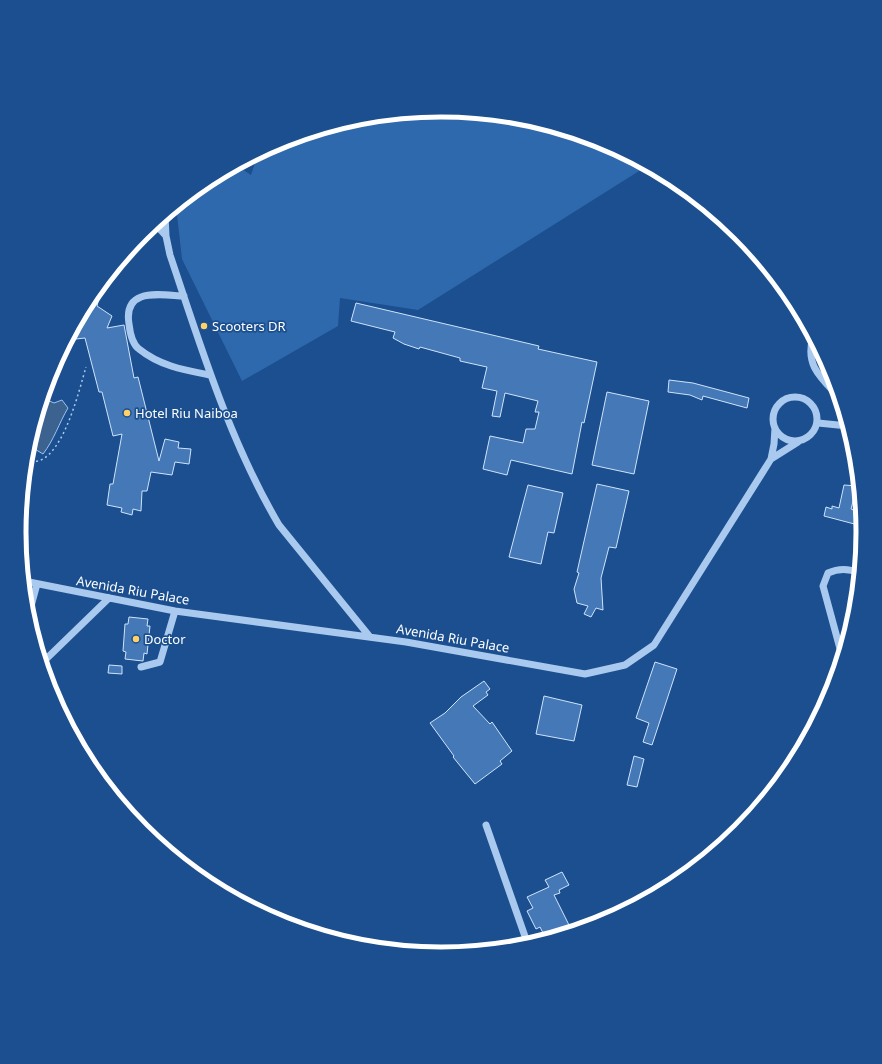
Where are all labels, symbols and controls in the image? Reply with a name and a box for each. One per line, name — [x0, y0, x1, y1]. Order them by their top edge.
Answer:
place label: Scooters DR — [212, 317, 286, 335]
marker: Scooters DR — [199, 321, 209, 331]
place label: Hotel Riu Naiboa — [135, 404, 238, 422]
marker: Hotel Riu Naiboa — [122, 408, 132, 418]
street label: Avenida Riu Palace — [75, 571, 191, 609]
street label: Avenida Riu Palace — [395, 619, 511, 657]
place label: Doctor — [144, 630, 186, 648]
marker: Doctor — [131, 634, 141, 644]

